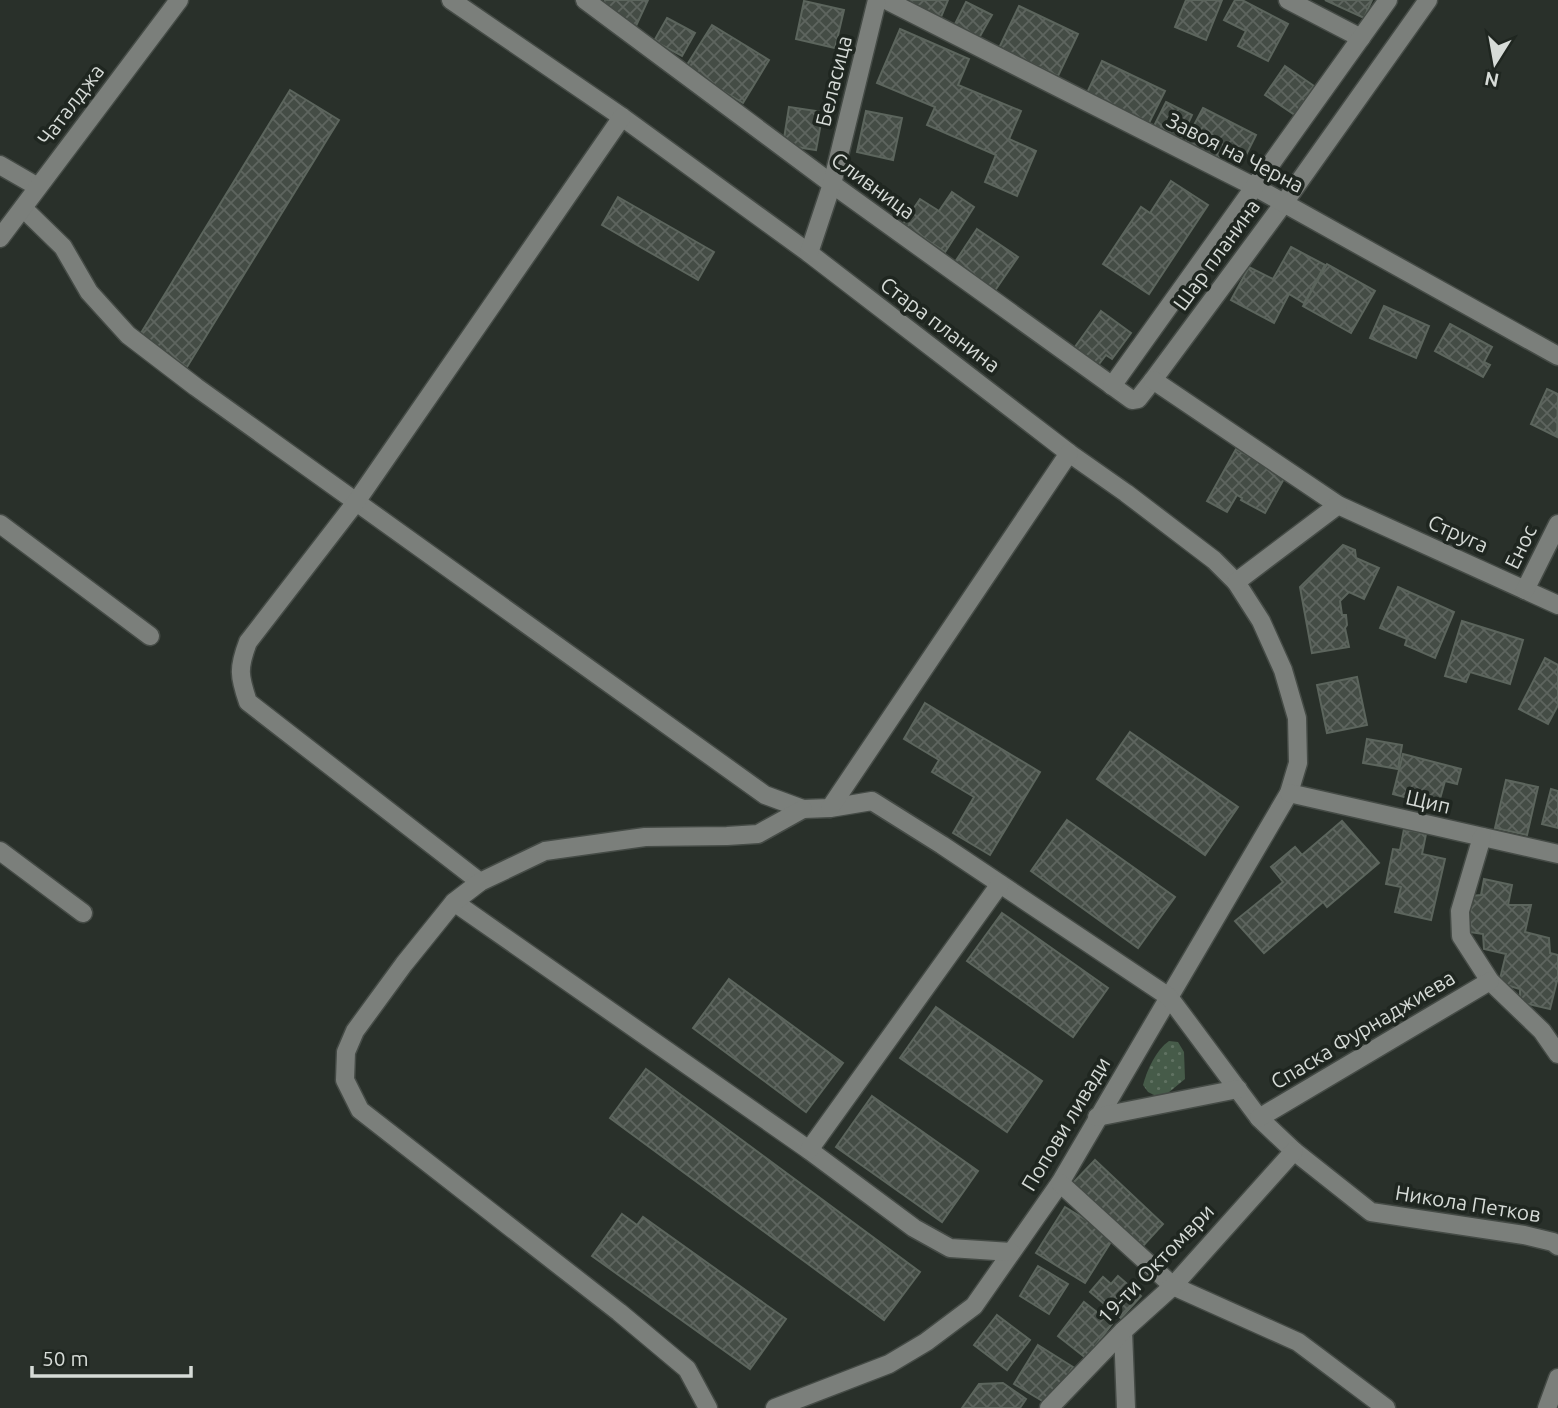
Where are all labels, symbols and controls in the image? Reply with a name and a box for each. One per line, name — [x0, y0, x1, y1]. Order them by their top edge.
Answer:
north arrow — [1460, 28, 1530, 98]
street label: Беласица — [810, 33, 856, 129]
street label: Чаталджа — [32, 59, 108, 150]
text: N — [1483, 68, 1501, 92]
street label: Завоя на Черна — [1163, 107, 1308, 197]
street label: Сливница — [827, 147, 920, 223]
street label: Шар планина — [1168, 194, 1264, 315]
street label: Стара планина — [876, 271, 1005, 377]
street label: Струга — [1425, 509, 1492, 557]
street label: Енос — [1499, 520, 1541, 573]
street label: Щип — [1404, 784, 1453, 818]
street label: Спаска Фурнаджиева — [1266, 965, 1459, 1094]
street label: Попови ливади — [1016, 1052, 1115, 1195]
street label: Никола Петков — [1394, 1180, 1543, 1226]
street label: 19-ти Октомври — [1092, 1199, 1218, 1328]
scale bar — [32, 1334, 191, 1378]
text: 50 m — [42, 1346, 89, 1370]

